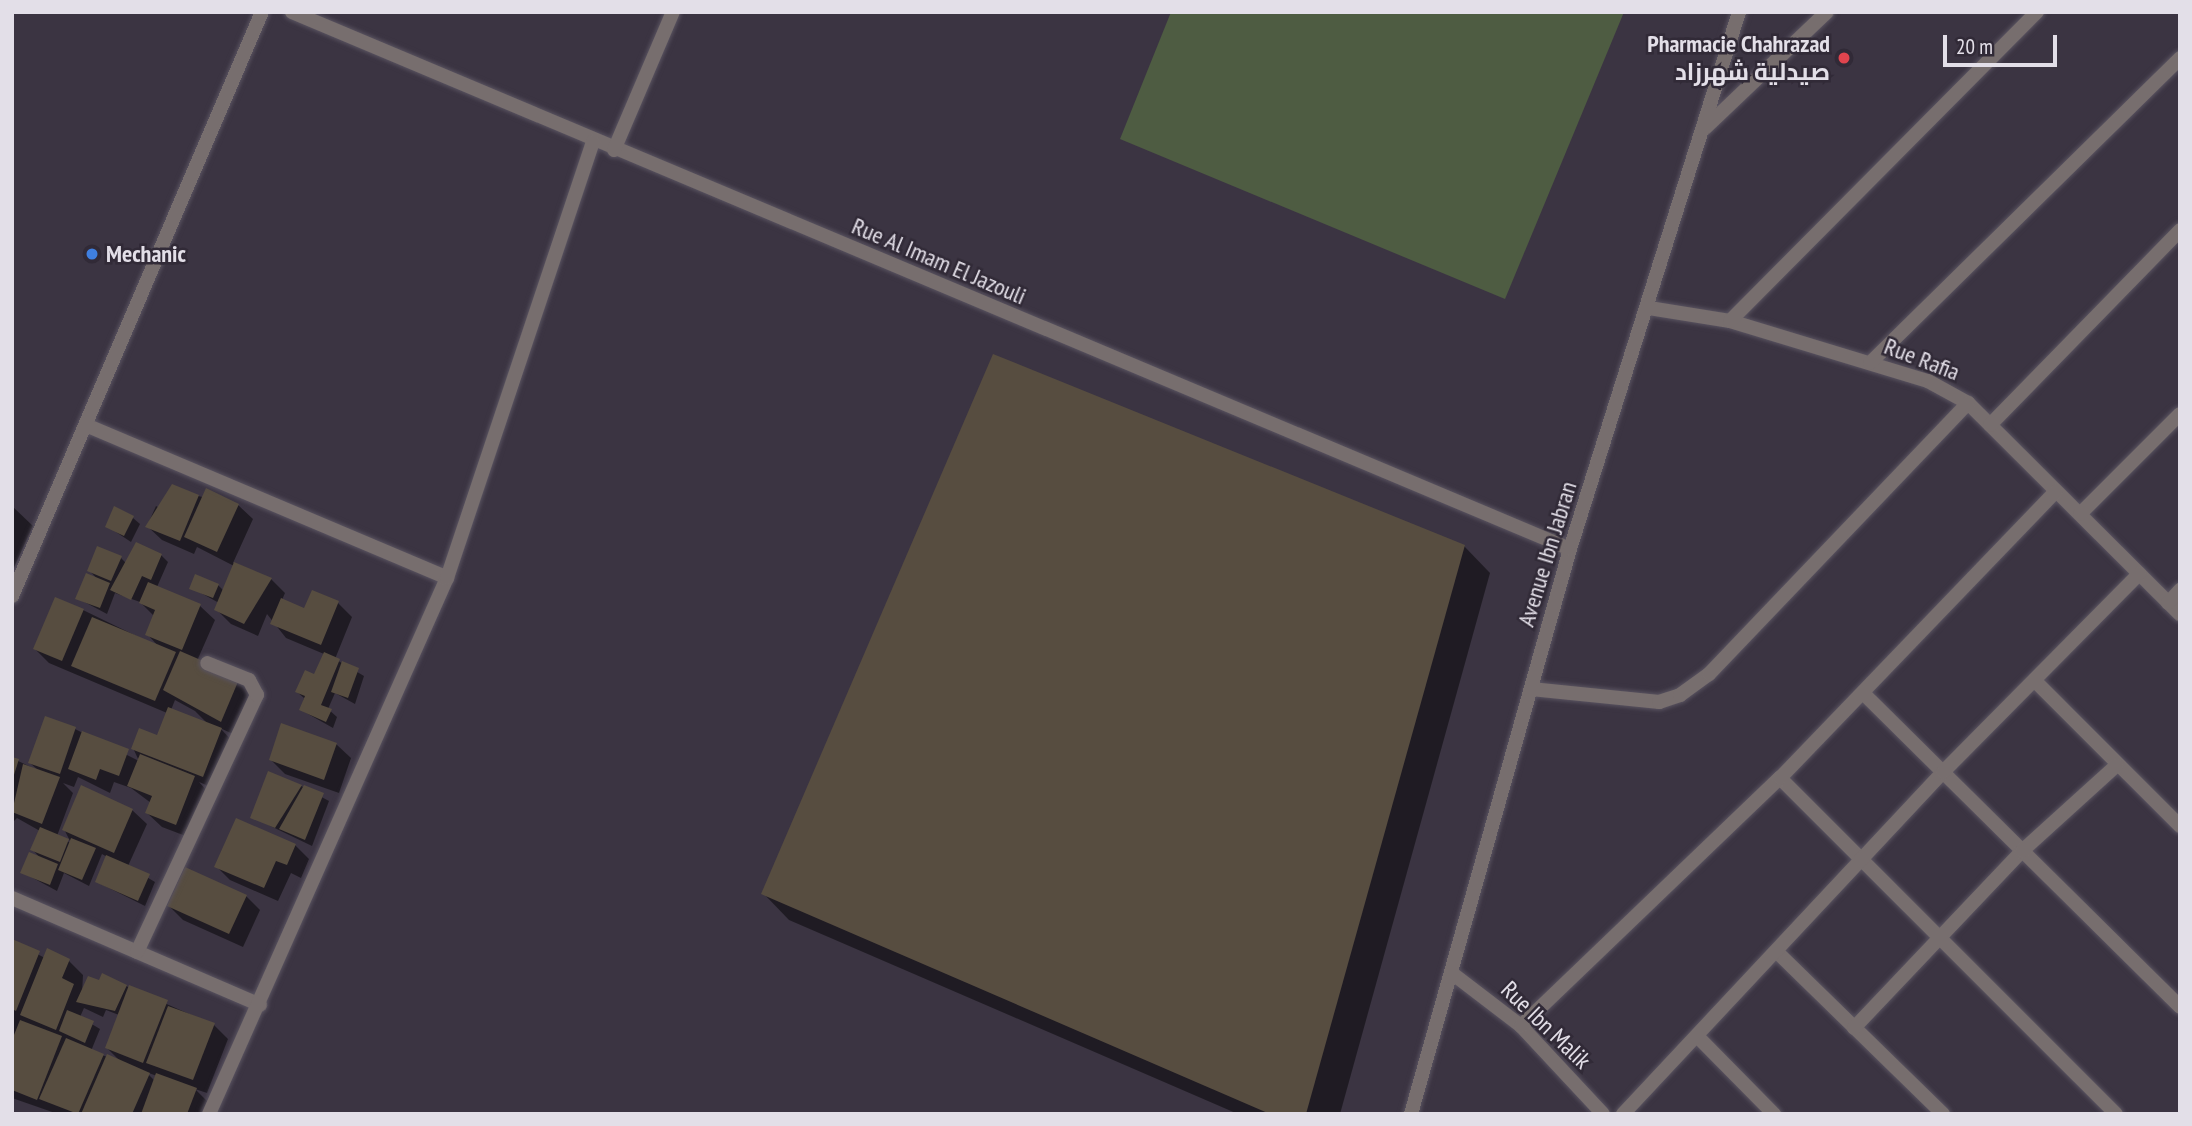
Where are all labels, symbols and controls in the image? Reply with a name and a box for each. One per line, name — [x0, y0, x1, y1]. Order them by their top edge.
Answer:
scale bar — [1947, 21, 2061, 65]
place label: Pharmacie Chahrazad صيدلية شهرزاد — [1647, 30, 1830, 86]
text: 20 m — [1956, 33, 1993, 60]
marker: Pharmacie Chahrazad صيدلية شهرزاد — [1836, 50, 1852, 66]
street label: Rue Al Imam El Jazouli — [847, 211, 1031, 311]
place label: Mechanic — [106, 240, 186, 268]
marker: Mechanic — [84, 246, 100, 262]
street label: Rue Rafia — [1880, 332, 1964, 386]
street label: Avenue Ibn Jabran — [1511, 478, 1583, 630]
street label: Rue Ibn Malik — [1495, 975, 1597, 1075]

